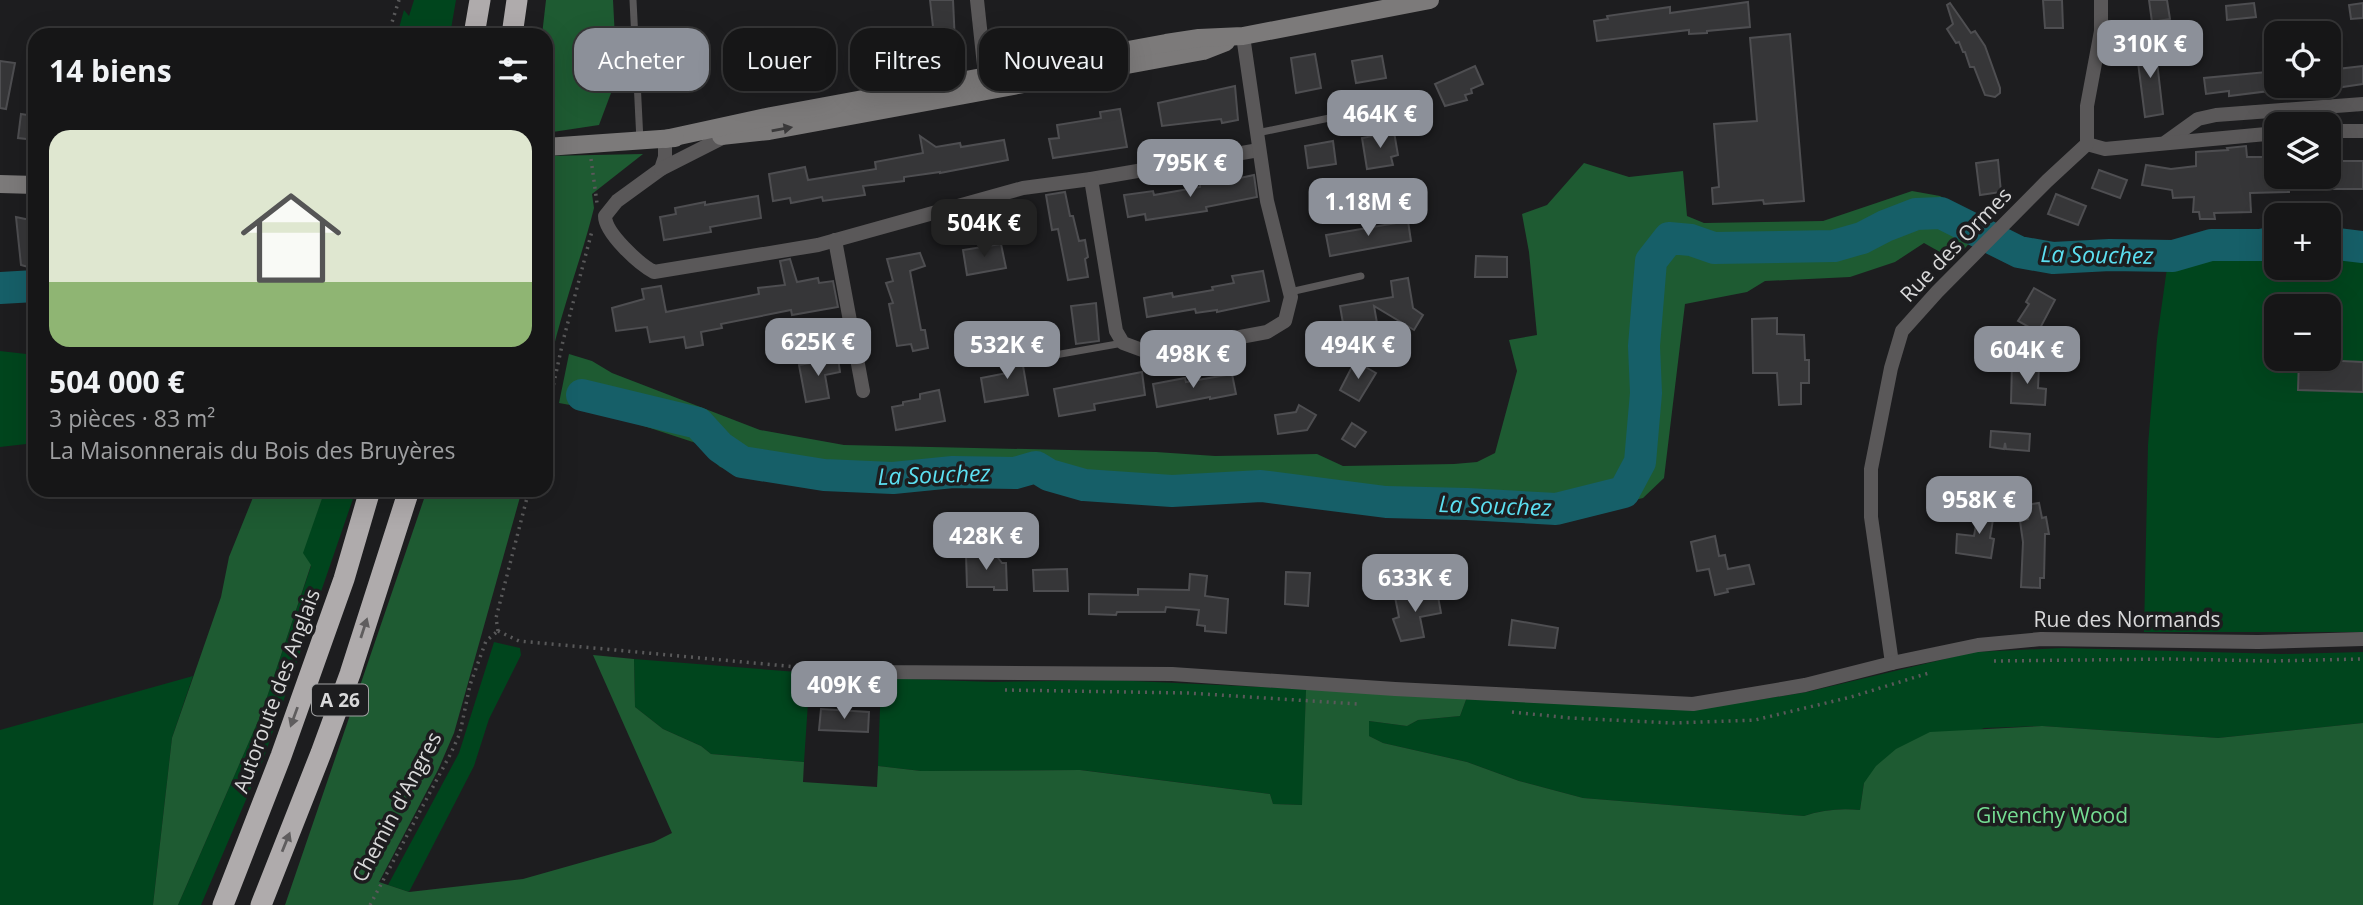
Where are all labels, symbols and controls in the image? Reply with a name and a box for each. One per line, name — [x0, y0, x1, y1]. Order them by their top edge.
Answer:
pin: 310K € — [2093, 20, 2207, 80]
map controls — [2264, 21, 2341, 371]
button: locate — [2264, 21, 2341, 98]
text: 310K € — [2113, 27, 2187, 59]
chip: Acheter — [574, 28, 709, 91]
chip: Louer — [723, 28, 836, 91]
chip: Filtres — [850, 28, 965, 91]
chip: Nouveau — [979, 28, 1128, 91]
text: 14 biens — [49, 50, 172, 91]
icon: filters — [494, 51, 532, 89]
pin: 464K € — [1323, 90, 1437, 150]
text: 464K € — [1343, 97, 1417, 129]
button: layers — [2264, 112, 2341, 189]
one-way arrow — [771, 123, 793, 134]
pin: 795K € — [1133, 140, 1247, 199]
text: 795K € — [1153, 146, 1227, 178]
icon: home — [228, 175, 354, 301]
pin: 1.18M € — [1303, 178, 1433, 238]
street label: Rue des Ormes — [1893, 181, 2017, 308]
text: 1.18M € — [1325, 185, 1411, 217]
pin: 504K € — [927, 200, 1041, 259]
button: + — [2264, 203, 2341, 280]
text: 504K € — [947, 206, 1021, 238]
water label: La Souchez — [2040, 237, 2155, 271]
button: − — [2264, 294, 2341, 371]
pin: 625K € — [761, 318, 875, 378]
pin: 532K € — [950, 322, 1064, 381]
pin: 494K € — [1301, 322, 1415, 381]
text: 625K € — [781, 325, 855, 357]
pin: 604K € — [1970, 326, 2084, 386]
text: 532K € — [970, 328, 1044, 360]
text: 494K € — [1321, 328, 1395, 360]
pin: 498K € — [1136, 330, 1250, 390]
text: 604K € — [1990, 333, 2064, 365]
text: 498K € — [1156, 337, 1230, 369]
text: 504 000 € — [49, 361, 185, 402]
text: 3 pièces · 83 m² — [49, 402, 215, 434]
text: La Maisonnerais du Bois des Bruyères — [49, 434, 455, 466]
water label: La Souchez — [877, 456, 992, 492]
pin: 958K € — [1922, 476, 2036, 536]
text: 958K € — [1942, 483, 2016, 515]
water label: La Souchez — [1438, 487, 1553, 523]
pin: 428K € — [929, 512, 1043, 572]
text: 428K € — [949, 519, 1023, 551]
pin: 633K € — [1358, 554, 1472, 614]
text: 633K € — [1378, 561, 1452, 593]
street label: Autoroute des Anglais — [226, 585, 326, 796]
street label: Rue des Normands — [2033, 605, 2221, 633]
one-way arrow — [360, 617, 370, 638]
pin: 409K € — [787, 662, 901, 721]
text: 409K € — [807, 668, 881, 700]
road number: A 26 — [312, 684, 368, 716]
one-way arrow — [288, 707, 299, 728]
street label: Chemin d'Angres — [345, 727, 448, 887]
park label: Givenchy Wood — [1976, 801, 2128, 829]
one-way arrow — [280, 831, 291, 852]

